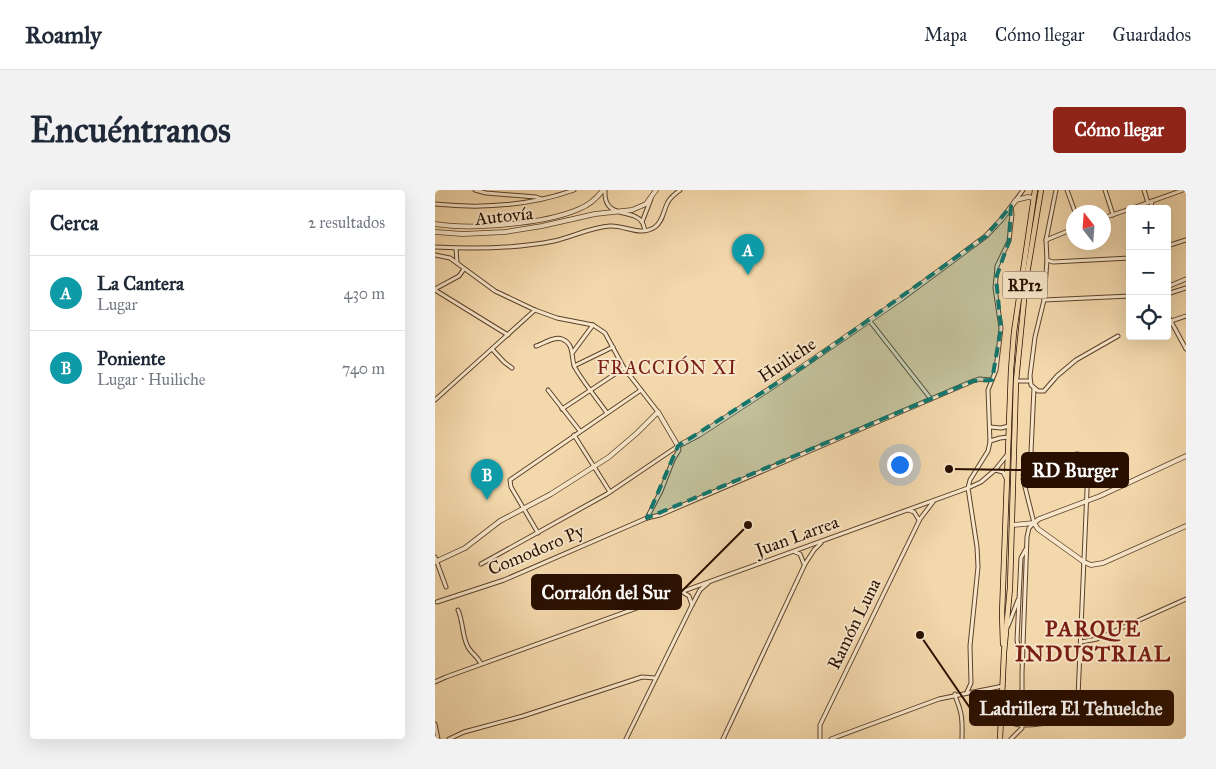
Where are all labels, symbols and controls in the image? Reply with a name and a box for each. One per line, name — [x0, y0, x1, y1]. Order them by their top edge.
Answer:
text: Roamly — [25, 20, 102, 50]
text: Mapa — [924, 24, 967, 46]
text: Cómo llegar — [995, 24, 1085, 46]
text: Guardados — [1113, 24, 1191, 46]
button: Cómo llegar — [1053, 107, 1186, 153]
text: Encuéntranos — [30, 109, 231, 152]
street label: Autovía — [473, 202, 534, 230]
north arrow — [1066, 205, 1111, 250]
map controls — [1126, 205, 1171, 340]
button: + — [1126, 205, 1171, 250]
text: Cerca — [50, 210, 99, 236]
text: 2 resultados — [308, 213, 385, 232]
pin: A — [732, 234, 764, 275]
button: − — [1126, 250, 1171, 295]
text: La Cantera — [97, 272, 184, 295]
road number: RP12 — [1003, 272, 1047, 298]
text: A — [61, 284, 71, 303]
text: 430 m — [343, 284, 385, 303]
text: Lugar — [97, 295, 138, 314]
button: locate — [1126, 295, 1171, 340]
street label: Huiliche — [754, 333, 820, 387]
text: Poniente — [97, 347, 165, 370]
district label: FRACCIÓN XI — [597, 355, 737, 379]
text: B — [61, 359, 71, 378]
text: 740 m — [342, 359, 385, 378]
text: Lugar · Huiliche — [97, 370, 205, 389]
your location — [887, 452, 913, 478]
callout: RD Burger — [1022, 453, 1128, 487]
pin: B — [471, 459, 503, 500]
text: RD Burger — [1032, 459, 1119, 483]
street label: Juan Larrea — [750, 511, 842, 563]
street label: Comodoro Py — [485, 520, 588, 580]
callout: Corralón del Sur — [532, 575, 681, 609]
street label: Ramón Luna — [823, 575, 886, 673]
text: Corralón del Sur — [542, 581, 671, 604]
district label: PARQUE INDUSTRIAL — [1015, 615, 1171, 667]
callout: Ladrillera El Tehuelche — [970, 691, 1173, 725]
text: Ladrillera El Tehuelche — [979, 697, 1163, 720]

